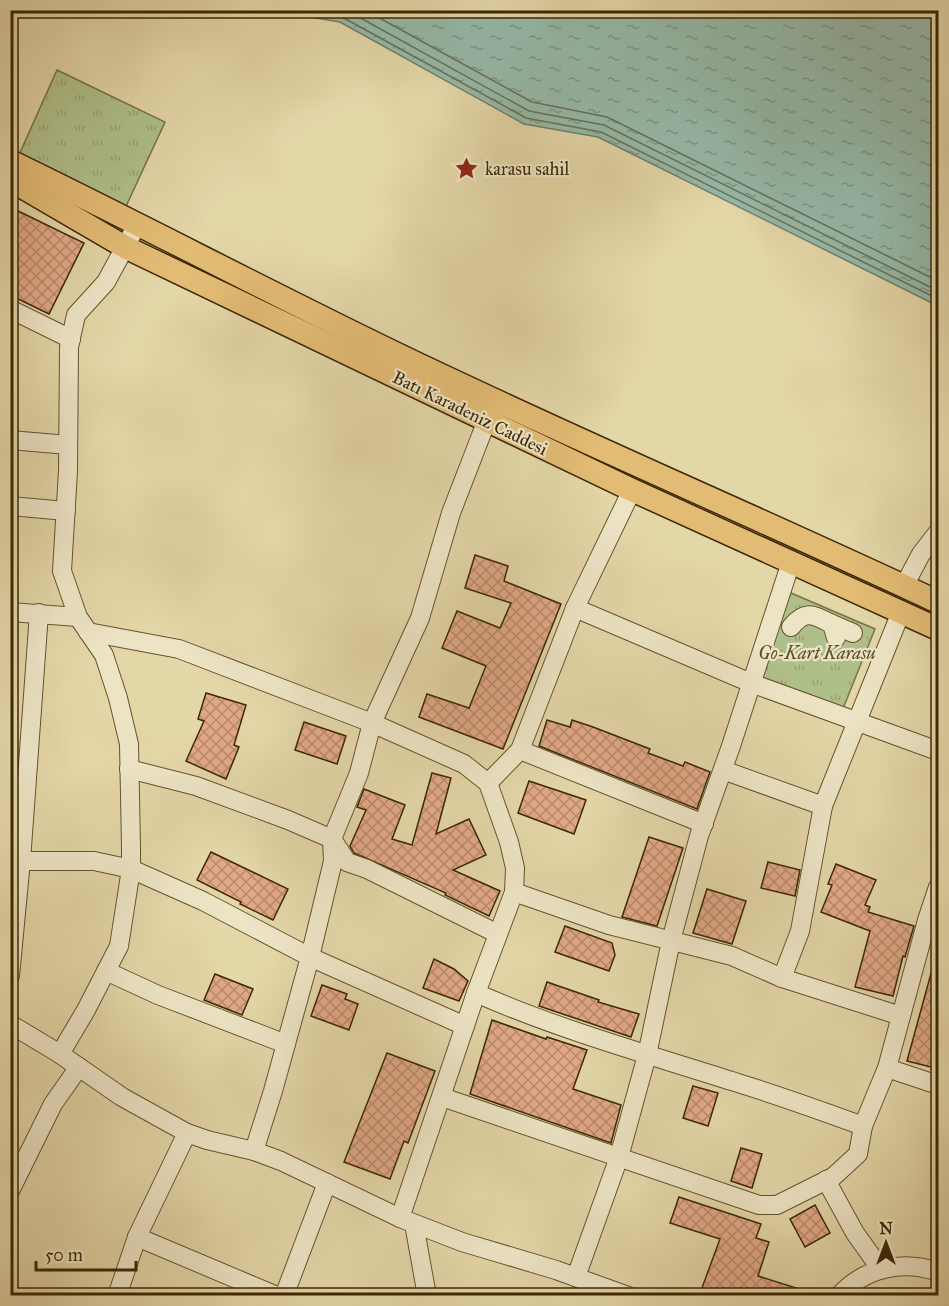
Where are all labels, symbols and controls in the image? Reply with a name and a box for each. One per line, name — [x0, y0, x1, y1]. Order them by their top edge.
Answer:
place icon: karasu sahil — [454, 156, 480, 182]
place label: karasu sahil — [485, 158, 569, 180]
street label: Batı Karadeniz Caddesi — [389, 366, 551, 460]
park label: Go-Kart Karasu — [758, 642, 876, 664]
north arrow — [856, 1213, 916, 1273]
text: N — [879, 1219, 893, 1238]
scale bar — [36, 1234, 136, 1272]
text: 50 m — [45, 1244, 83, 1266]

